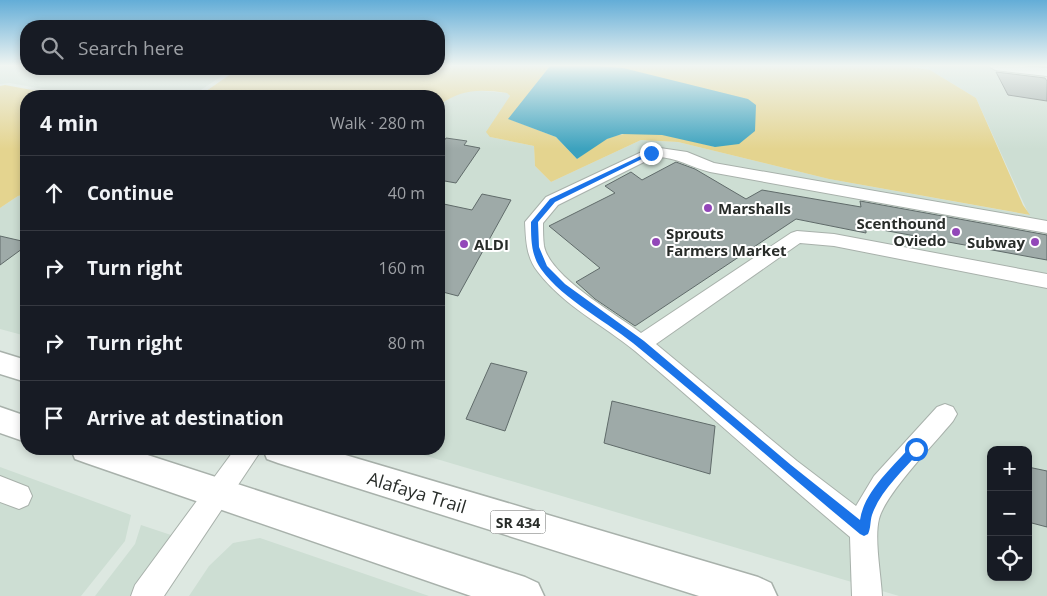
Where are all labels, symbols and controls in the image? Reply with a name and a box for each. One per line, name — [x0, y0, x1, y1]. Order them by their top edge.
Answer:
search box — [20, 20, 445, 75]
icon: search — [38, 34, 66, 62]
text: Search here — [78, 35, 184, 61]
text: 4 min — [40, 109, 98, 137]
text: Walk · 280 m — [330, 112, 425, 134]
route end — [640, 142, 663, 165]
icon: ahead — [40, 179, 68, 207]
text: Continue — [87, 180, 174, 206]
text: 40 m — [388, 182, 425, 204]
place label: Marshalls — [718, 198, 791, 218]
marker: Marshalls — [702, 202, 714, 214]
place label: Scenthound Oviedo — [856, 213, 946, 250]
place label: Sprouts Farmers Market — [666, 223, 787, 260]
marker: Scenthound Oviedo — [950, 226, 962, 238]
place label: Subway — [967, 232, 1025, 252]
place label: ALDI — [474, 234, 509, 254]
marker: Sprouts Farmers Market — [650, 236, 662, 248]
marker: Subway — [1029, 236, 1041, 248]
marker: ALDI — [458, 238, 470, 250]
icon: right — [40, 254, 68, 282]
text: Turn right — [87, 255, 182, 281]
text: 160 m — [379, 257, 425, 279]
icon: right — [40, 329, 68, 357]
text: Turn right — [87, 330, 182, 356]
text: 80 m — [388, 332, 425, 354]
icon: arrive — [40, 404, 68, 432]
text: Arrive at destination — [87, 405, 284, 431]
route start — [905, 438, 928, 461]
map controls — [987, 446, 1032, 581]
button: + — [987, 446, 1032, 491]
street label: Alafaya Trail — [365, 466, 469, 518]
button: − — [987, 491, 1032, 536]
road number: SR 434 — [490, 511, 546, 534]
button: locate — [987, 536, 1032, 581]

